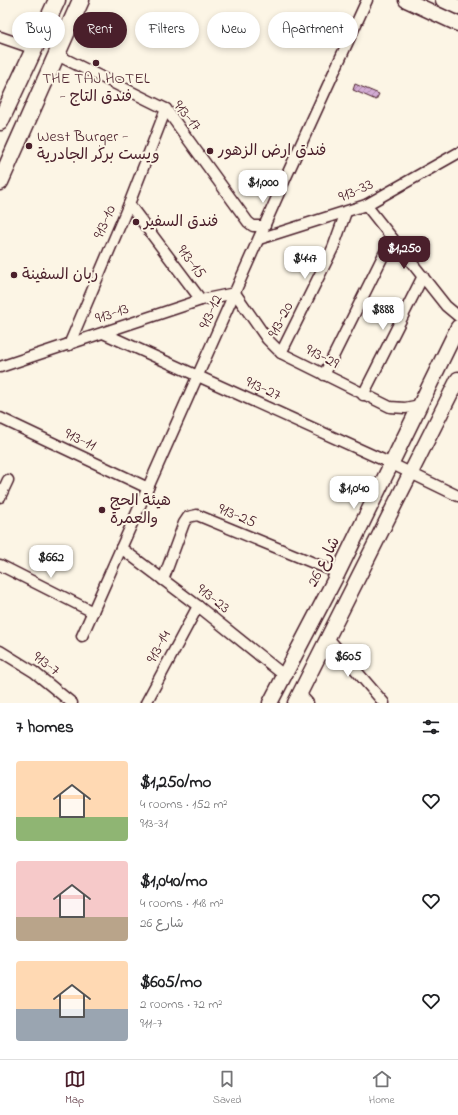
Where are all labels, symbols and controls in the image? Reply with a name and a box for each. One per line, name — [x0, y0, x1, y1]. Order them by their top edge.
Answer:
chip: Buy — [12, 12, 65, 48]
chip: Rent — [73, 12, 127, 48]
chip: Filters — [135, 12, 199, 48]
chip: New — [207, 12, 260, 48]
chip: Apartment — [268, 12, 358, 48]
marker: THE TAJ HOTEL - فندق التاج — [91, 58, 101, 68]
place label: THE TAJ HOTEL - فندق التاج — [42, 67, 150, 109]
street label: 913-17 — [167, 95, 207, 137]
place label: West Burger - ويست بركر الجادرية — [37, 125, 160, 167]
place label: فندق ارض الزهور — [217, 139, 326, 163]
marker: West Burger - ويست بركر الجادرية — [24, 141, 34, 151]
marker: فندق ارض الزهور — [205, 146, 215, 156]
pin: $1,000 — [230, 170, 296, 204]
text: $1,000 — [247, 173, 279, 192]
street label: 913-33 — [335, 173, 377, 209]
street label: 913-10 — [87, 201, 123, 243]
place label: فندق السفير — [142, 210, 218, 234]
marker: فندق السفير — [131, 217, 141, 227]
pin: $1,250 — [371, 236, 437, 270]
text: $1,250 — [387, 239, 421, 258]
street label: 913-15 — [170, 240, 212, 284]
pin: $447 — [281, 246, 329, 280]
text: $447 — [293, 249, 317, 268]
place label: ربان السفينة — [22, 263, 98, 287]
marker: ربان السفينة — [9, 270, 19, 280]
street label: 913-12 — [193, 291, 229, 333]
street label: 913-13 — [92, 297, 132, 331]
pin: $888 — [359, 297, 407, 331]
street label: 913-20 — [262, 298, 300, 342]
text: $888 — [372, 300, 394, 319]
street label: 913-29 — [301, 338, 343, 376]
street label: 913-27 — [241, 371, 285, 408]
street label: 913-11 — [60, 422, 100, 458]
pin: $1,040 — [321, 476, 387, 510]
text: $1,040 — [339, 479, 369, 498]
place label: هيئة الحج والعمرة — [110, 489, 171, 531]
street label: 913-25 — [214, 497, 260, 535]
marker: هيئة الحج والعمرة — [97, 505, 107, 515]
street label: شارع 26 — [301, 533, 347, 591]
pin: $662 — [27, 545, 75, 579]
text: $662 — [38, 548, 64, 567]
street label: 913-23 — [191, 578, 235, 620]
street label: 913-14 — [140, 626, 178, 668]
pin: $605 — [324, 644, 372, 678]
street label: 913-7 — [27, 646, 65, 683]
text: $605 — [335, 647, 361, 666]
text: 7 homes — [16, 715, 74, 740]
icon: filters — [420, 716, 442, 738]
text: $1,250/mo — [140, 770, 211, 795]
icon: home — [48, 777, 96, 825]
icon: heart — [420, 790, 442, 812]
text: 4 rooms · 152 m² — [140, 795, 227, 814]
text: 913-31 — [140, 814, 168, 833]
text: $1,040/mo — [140, 869, 208, 894]
icon: home — [48, 877, 96, 925]
icon: heart — [420, 890, 442, 912]
text: 4 rooms · 148 m² — [140, 894, 224, 913]
text: شارع 26 — [140, 914, 184, 933]
text: $605/mo — [140, 970, 202, 995]
icon: home — [48, 977, 96, 1025]
icon: heart — [420, 990, 442, 1012]
text: 2 rooms · 72 m² — [140, 995, 222, 1014]
text: 911-7 — [140, 1014, 162, 1033]
tab: Map — [64, 1068, 86, 1108]
tab: Saved — [213, 1068, 242, 1108]
tab: Home — [369, 1068, 394, 1108]

